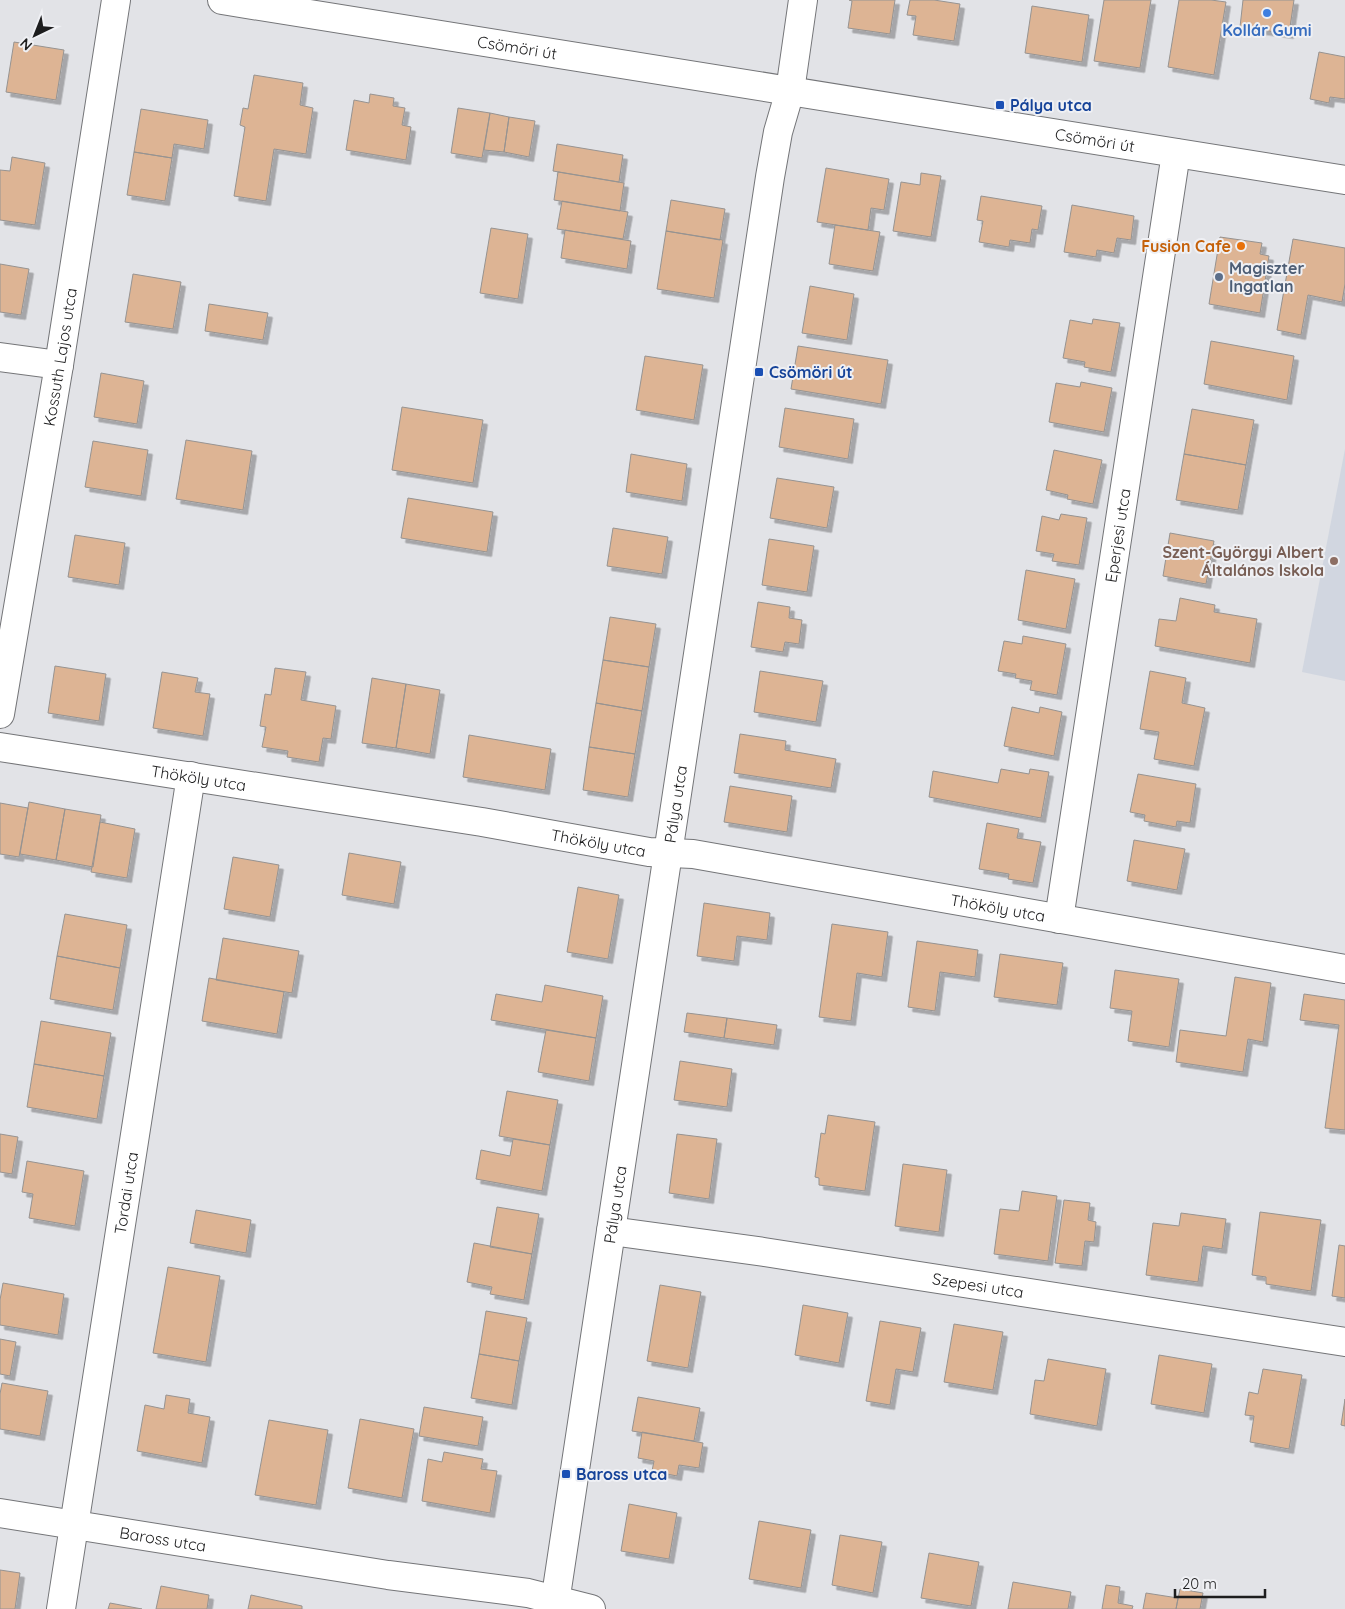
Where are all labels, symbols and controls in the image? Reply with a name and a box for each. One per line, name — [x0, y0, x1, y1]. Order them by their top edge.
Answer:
marker: Kollár Gumi — [1261, 7, 1273, 19]
north arrow — [10, 10, 60, 60]
place label: Kollár Gumi — [1222, 20, 1312, 40]
street label: Csömöri út — [476, 31, 559, 64]
text: N — [16, 34, 36, 55]
place label: Pálya utca — [1010, 95, 1092, 115]
marker: Pálya utca — [994, 99, 1006, 111]
street label: Csömöri út — [1054, 124, 1136, 156]
place label: Fusion Cafe — [1141, 236, 1231, 256]
marker: Fusion Cafe — [1235, 240, 1247, 252]
place label: Magiszter Ingatlan — [1229, 258, 1304, 296]
marker: Magiszter Ingatlan — [1213, 271, 1225, 283]
street label: Kossuth Lajos utca — [39, 286, 81, 428]
place label: Csömöri út — [769, 362, 853, 382]
marker: Csömöri út — [753, 366, 765, 378]
street label: Eperjesi utca — [1101, 487, 1135, 584]
place label: Szent-Györgyi Albert Általános Iskola — [1162, 542, 1324, 580]
marker: Szent-Györgyi Albert Általános Iskola — [1328, 555, 1340, 567]
street label: Thököly utca — [150, 761, 248, 795]
street label: Pálya utca — [660, 764, 691, 844]
street label: Thököly utca — [549, 825, 647, 861]
street label: Thököly utca — [949, 890, 1047, 926]
street label: Tordai utca — [110, 1151, 142, 1236]
street label: Pálya utca — [599, 1164, 631, 1245]
street label: Szepesi utca — [931, 1268, 1025, 1302]
place label: Baross utca — [576, 1464, 667, 1484]
marker: Baross utca — [560, 1468, 572, 1480]
street label: Baross utca — [118, 1522, 208, 1556]
scale bar — [1175, 1566, 1265, 1598]
text: 20 m — [1182, 1574, 1217, 1593]

